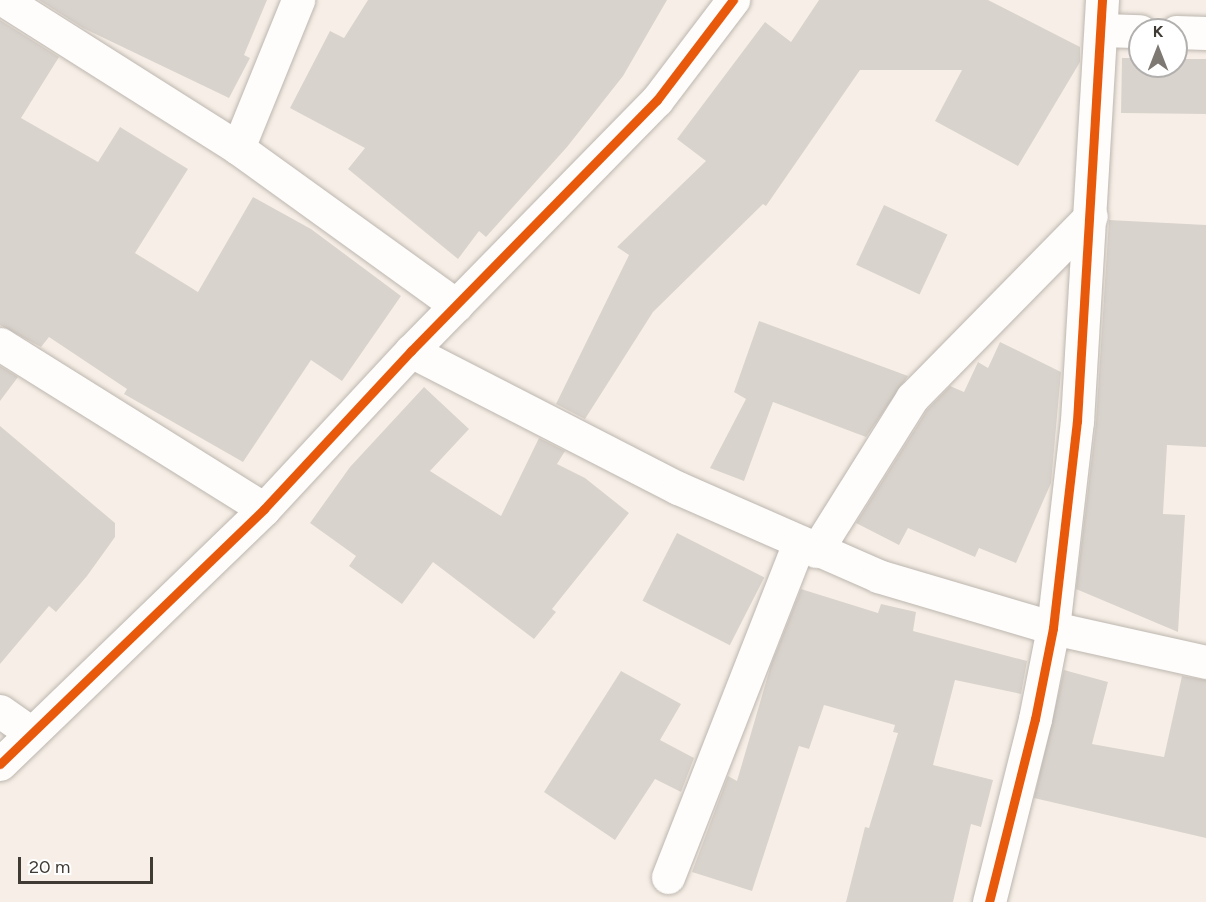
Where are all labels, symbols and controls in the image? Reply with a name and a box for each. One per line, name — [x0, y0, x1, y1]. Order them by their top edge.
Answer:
north arrow — [1128, 18, 1188, 78]
text: K — [1153, 22, 1163, 41]
scale bar — [21, 845, 156, 883]
text: 20 m — [29, 856, 70, 878]

